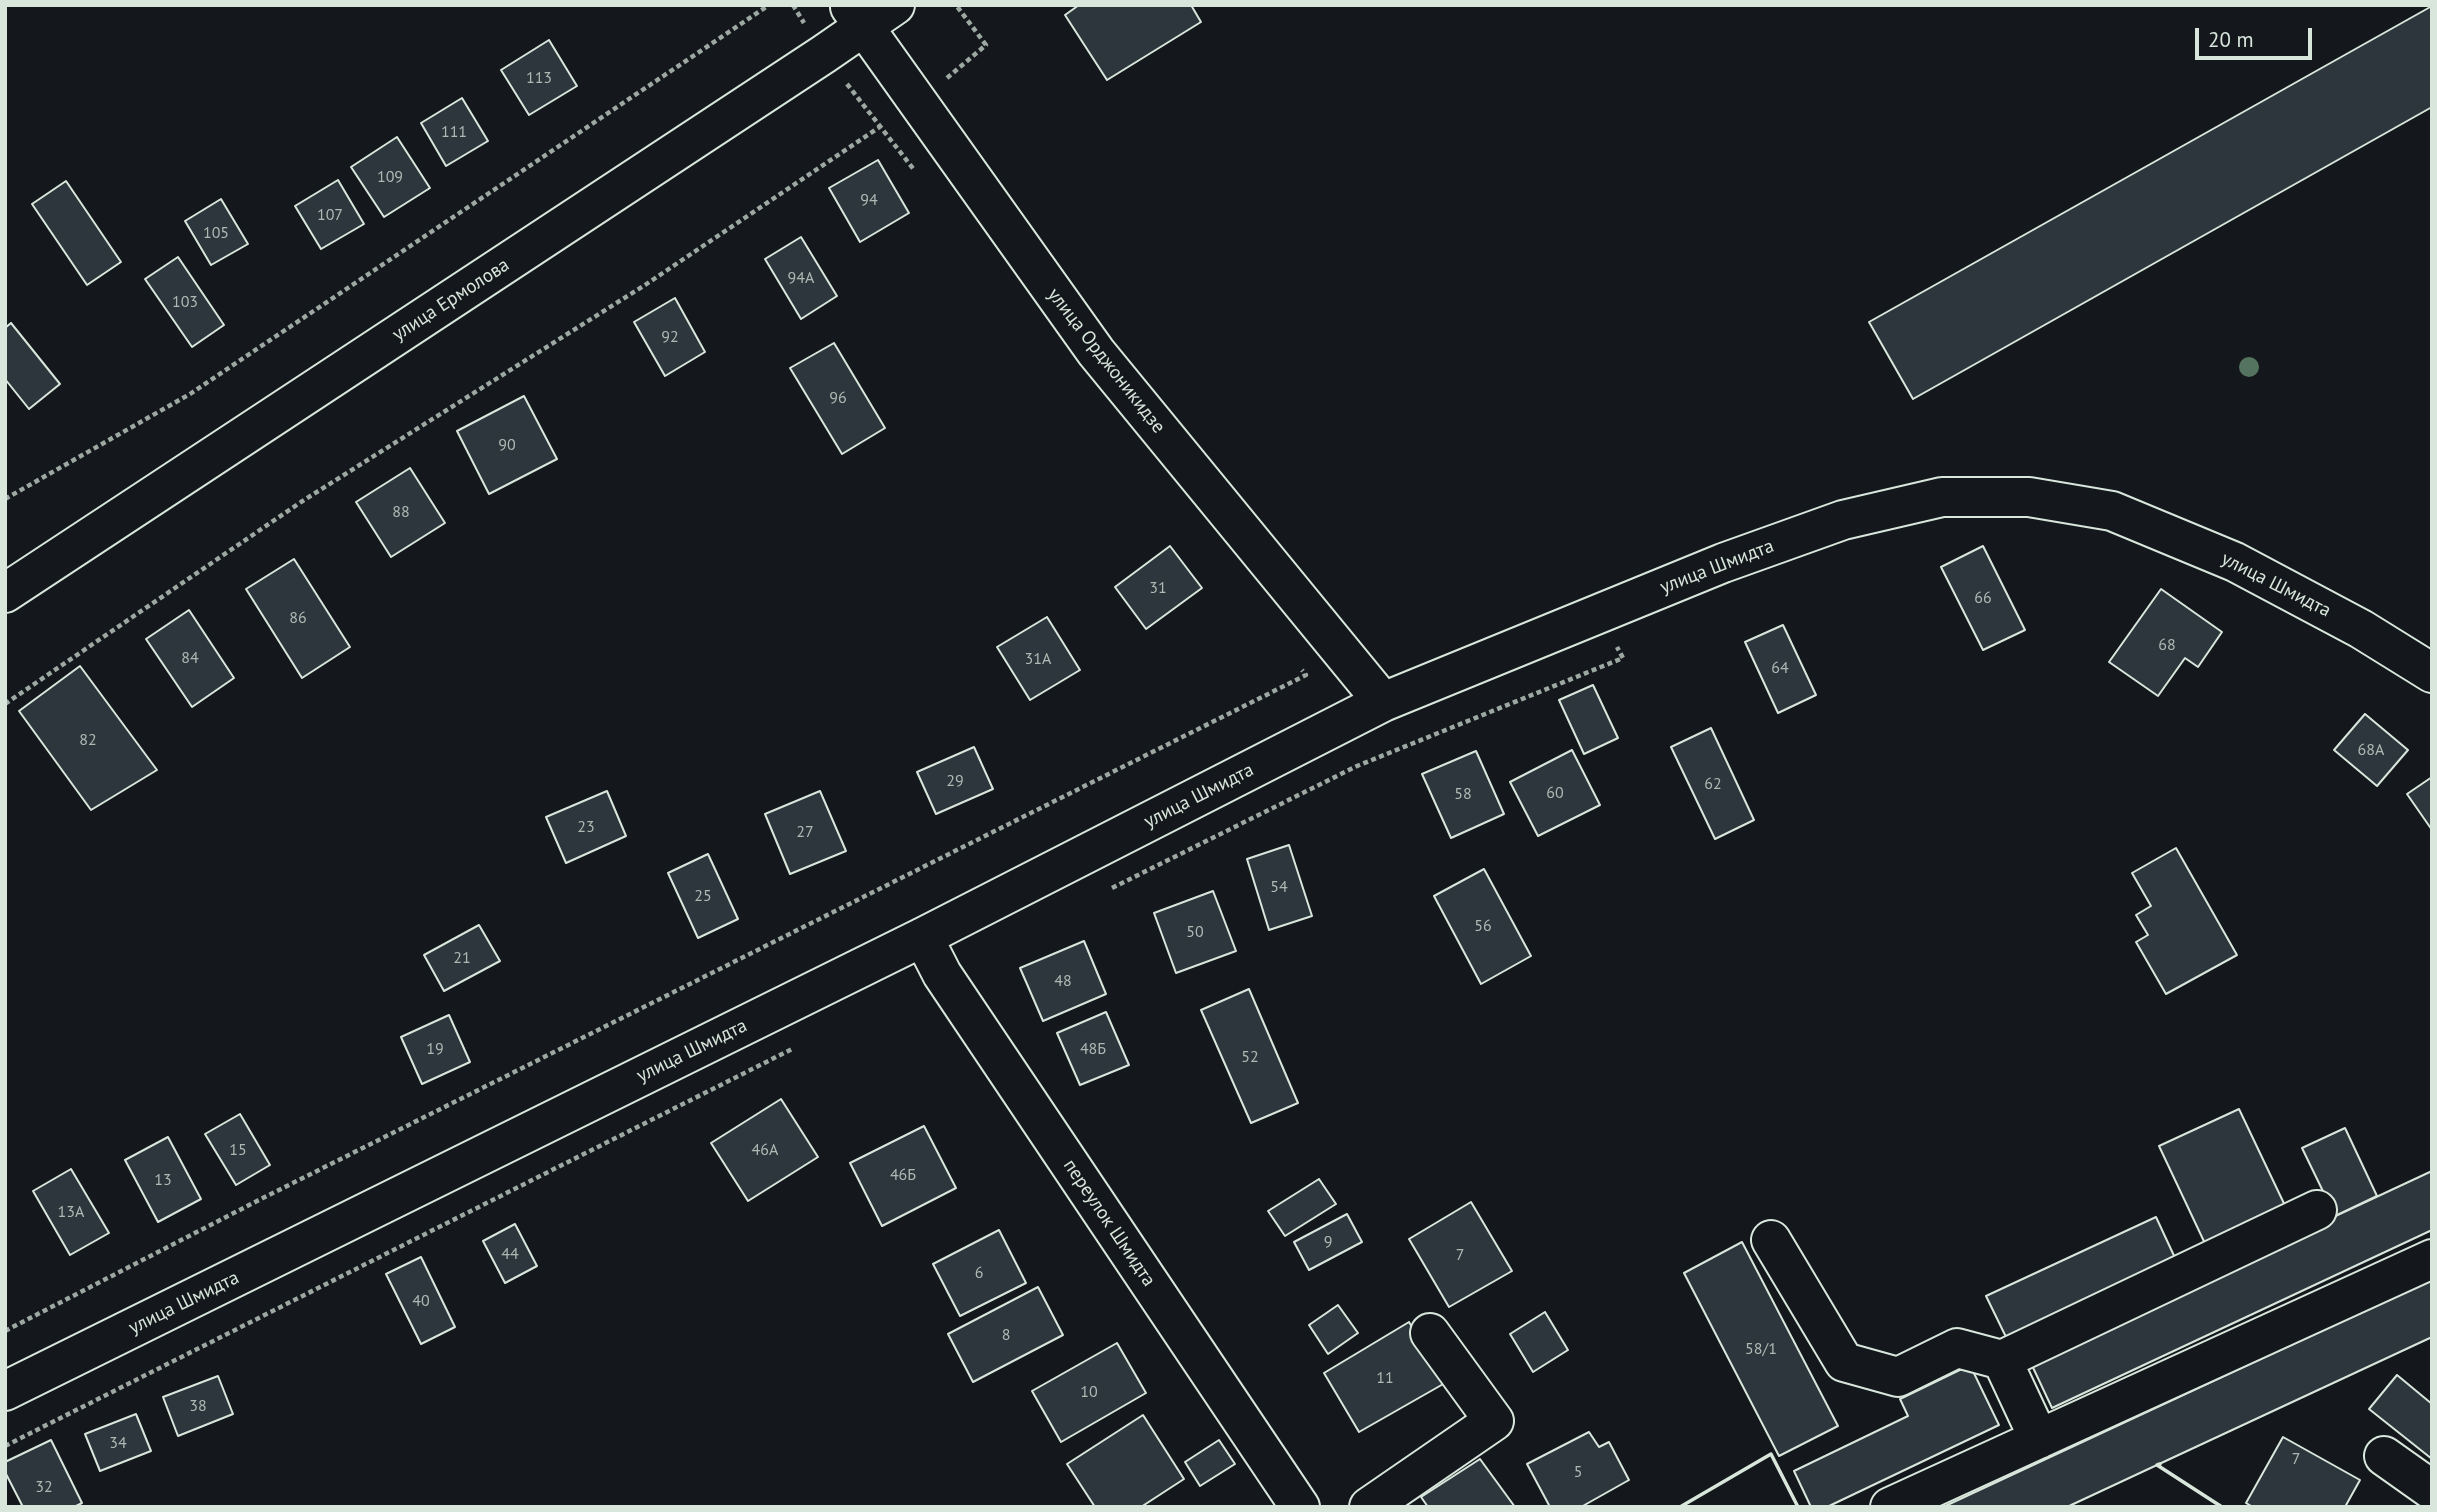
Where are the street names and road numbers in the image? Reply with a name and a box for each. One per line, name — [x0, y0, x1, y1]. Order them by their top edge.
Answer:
street label: улица Ермолова — [388, 254, 514, 346]
street label: улица Орджоникидзе — [1042, 284, 1170, 438]
street label: улица Шмидта — [1657, 535, 1777, 599]
street label: улица Шмидта — [2217, 548, 2335, 622]
street label: улица Шмидта — [1140, 759, 1258, 833]
street label: улица Шмидта — [633, 1014, 751, 1088]
street label: переулок Шмидта — [1058, 1155, 1160, 1291]
street label: улица Шмидта — [125, 1266, 243, 1340]

